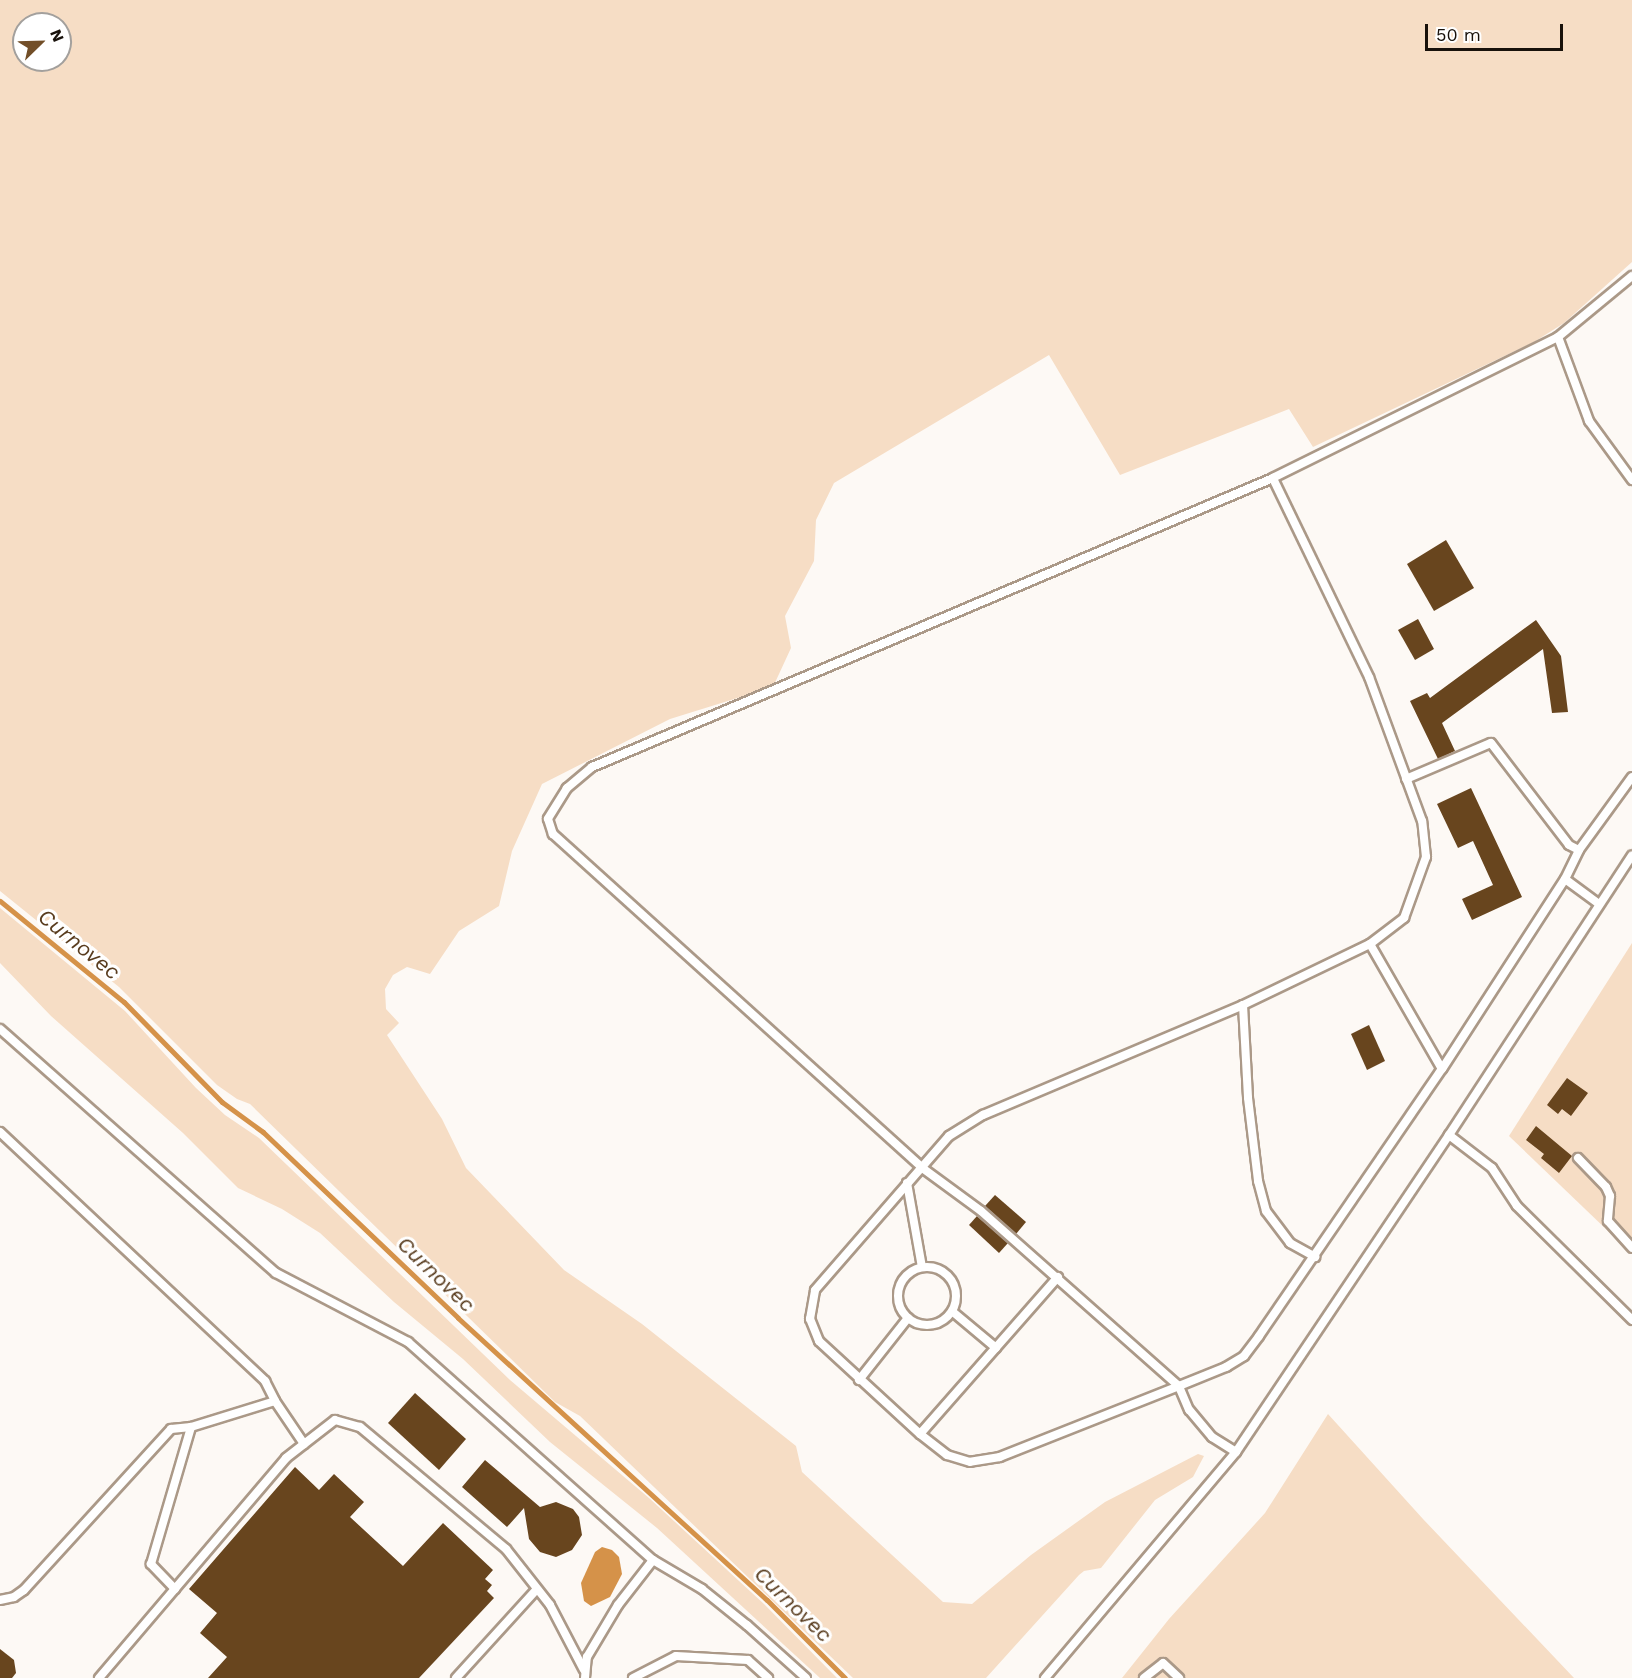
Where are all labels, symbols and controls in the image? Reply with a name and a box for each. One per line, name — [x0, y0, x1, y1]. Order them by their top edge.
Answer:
north arrow — [12, 12, 72, 72]
scale bar — [1428, 12, 1566, 50]
text: 50 m — [1436, 24, 1481, 45]
text: N — [46, 26, 68, 45]
water label: Curnovec — [33, 903, 125, 985]
water label: Curnovec — [392, 1231, 480, 1317]
water label: Curnovec — [749, 1561, 837, 1647]

